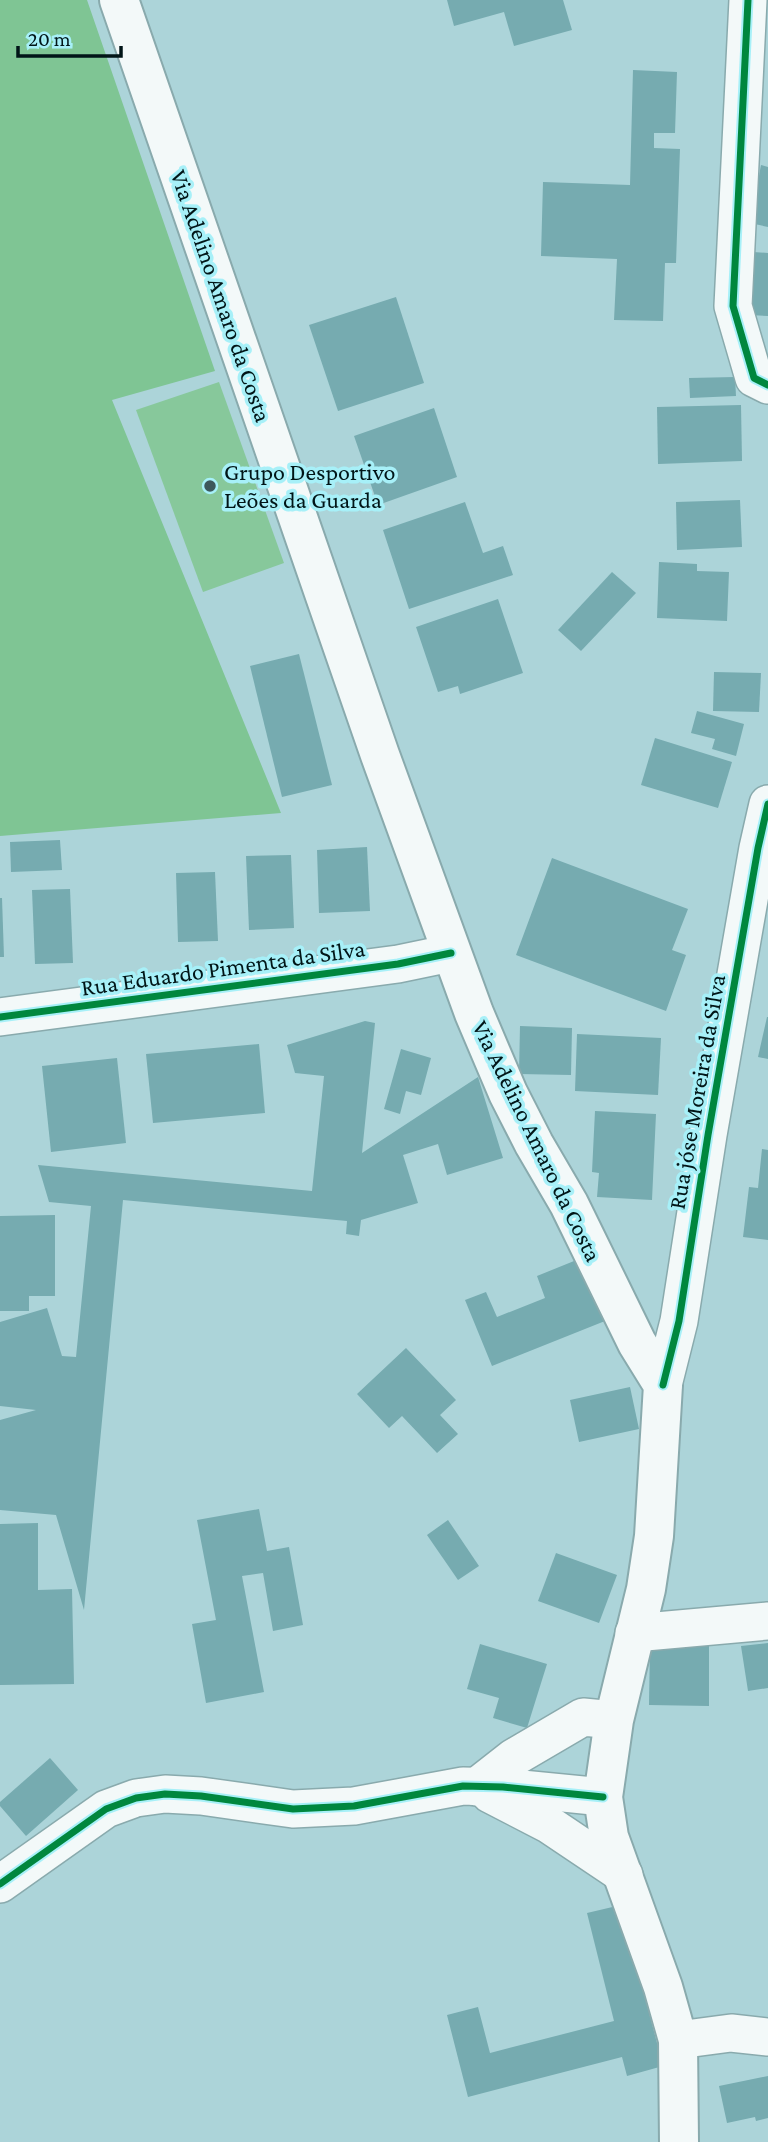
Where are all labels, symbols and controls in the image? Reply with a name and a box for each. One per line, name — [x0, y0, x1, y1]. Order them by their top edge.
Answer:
scale bar — [18, 14, 121, 58]
text: 20 m — [28, 27, 71, 51]
street label: Via Adelino Amaro da Costa — [166, 166, 277, 425]
place label: Grupo Desportivo Leões da Guarda — [224, 458, 395, 513]
marker: Grupo Desportivo Leões da Guarda — [202, 478, 218, 494]
street label: Rua Eduardo Pimenta da Silva — [79, 934, 367, 1001]
street label: Rua jóse Moreira da Silva — [663, 972, 730, 1211]
street label: Via Adelino Amaro da Costa — [467, 1016, 608, 1266]

